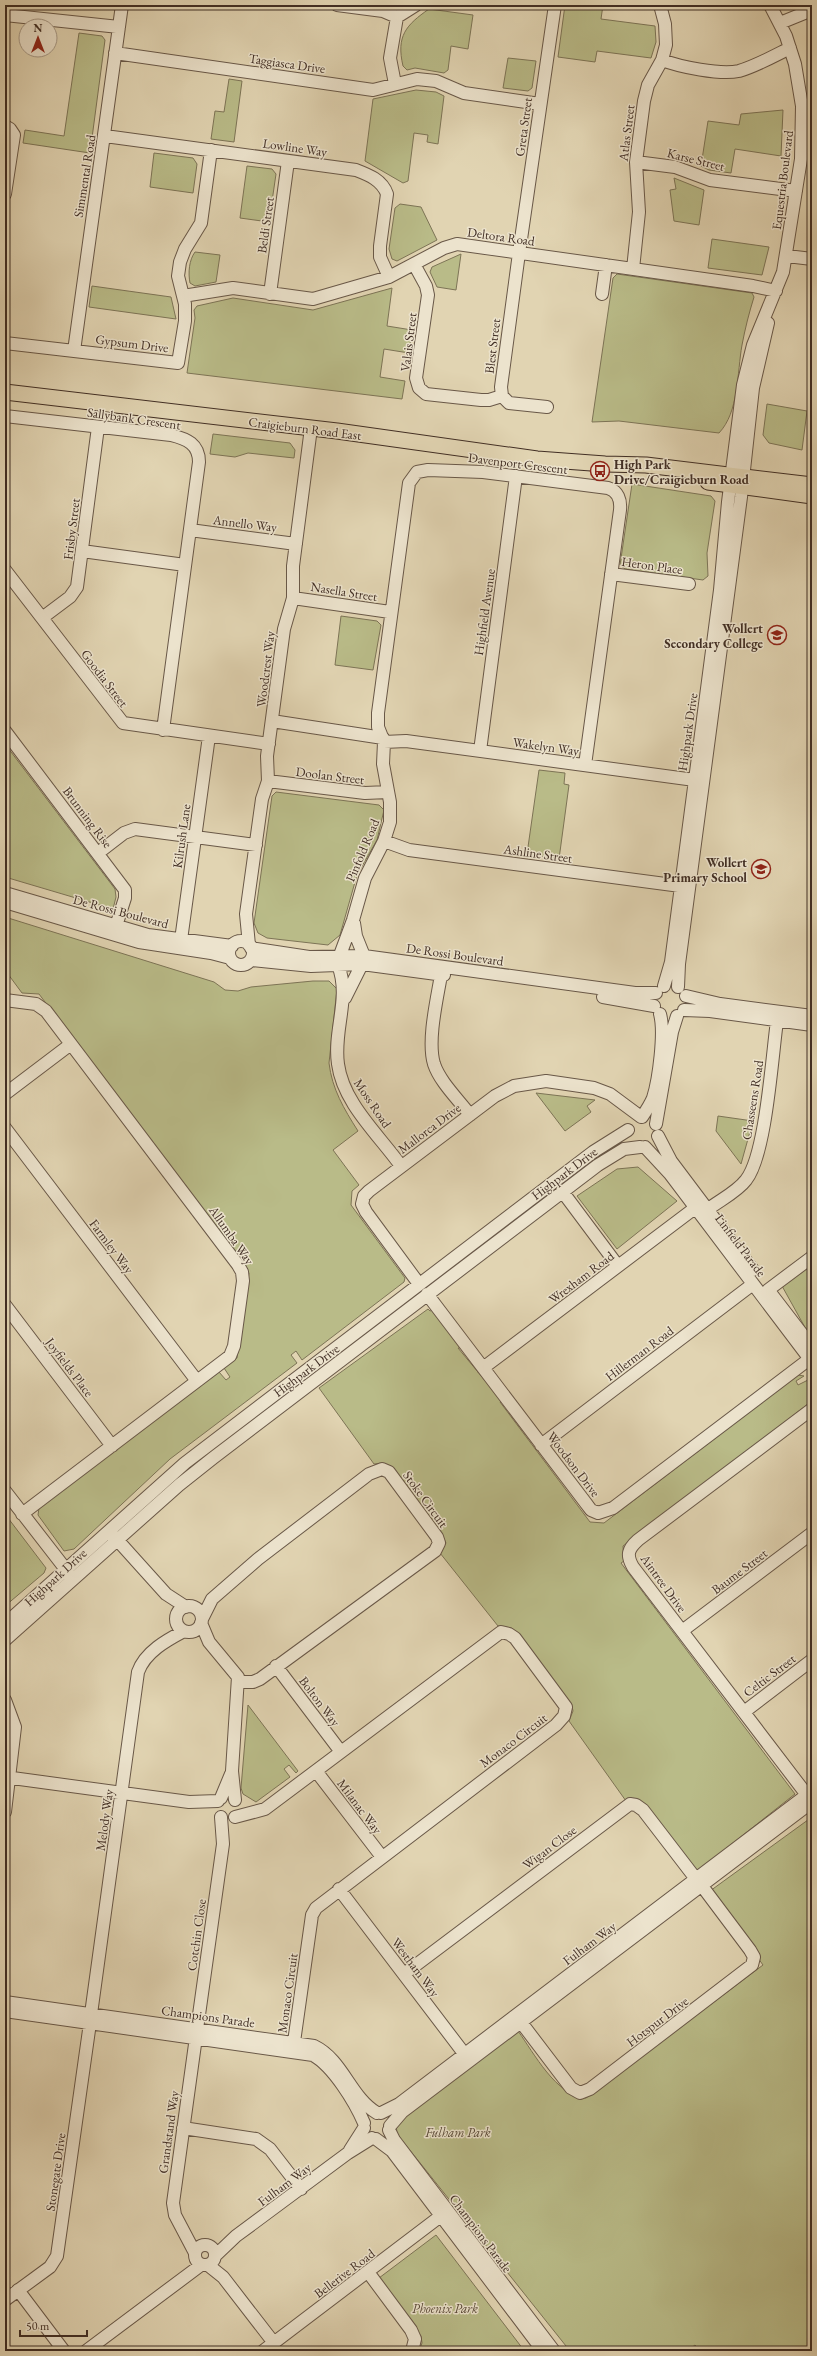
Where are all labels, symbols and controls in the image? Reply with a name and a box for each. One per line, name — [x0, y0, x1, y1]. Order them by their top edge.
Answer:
north arrow — [18, 18, 58, 58]
text: N — [34, 21, 43, 35]
street label: Taggiasca Drive — [248, 50, 326, 77]
street label: Greta Street — [511, 97, 536, 158]
street label: Atlas Street — [614, 104, 638, 163]
street label: Equestria Boulevard — [768, 129, 797, 231]
street label: Simmental Road — [70, 133, 99, 219]
street label: Lowline Way — [262, 135, 329, 160]
street label: Karse Street — [665, 144, 726, 175]
street label: Beldi Street — [253, 196, 278, 254]
street label: Deltora Road — [466, 223, 536, 250]
street label: Valais Street — [396, 312, 421, 373]
street label: Blest Street — [481, 318, 504, 375]
street label: Gypsum Drive — [94, 331, 169, 356]
street label: Sallybank Crescent — [86, 404, 182, 433]
street label: Craigieburn Road East — [248, 413, 362, 444]
street label: Davenport Crescent — [467, 449, 569, 478]
place label: High Park Drive/Craigieburn Road — [614, 456, 750, 488]
bus stop icon: High Park Drive/Craigieburn Road — [589, 460, 611, 482]
street label: Frisby Street — [59, 497, 84, 561]
street label: Annello Way — [211, 511, 278, 536]
street label: Heron Place — [620, 553, 684, 578]
street label: Highfield Avenue — [470, 568, 499, 657]
street label: Nasella Street — [309, 578, 379, 605]
place label: Wollert Secondary College — [664, 620, 764, 652]
school or university icon: Wollert Secondary College — [766, 624, 788, 646]
street label: Woodcrest Way — [252, 630, 279, 708]
street label: Goodia Street — [77, 646, 132, 711]
street label: Highpark Drive — [674, 692, 701, 772]
street label: Wakelyn Way — [512, 733, 580, 760]
street label: Doolan Street — [295, 763, 365, 788]
street label: Brunning Rise — [59, 783, 116, 851]
street label: Kilrush Lane — [169, 803, 194, 869]
street label: Pinfold Road — [342, 816, 383, 884]
street label: Ashline Street — [501, 840, 573, 867]
place label: Wollert Primary School — [663, 854, 747, 886]
school or university icon: Wollert Primary School — [750, 858, 772, 880]
street label: De Rossi Boulevard — [71, 891, 171, 932]
street label: De Rossi Boulevard — [405, 939, 505, 970]
street label: Chasseens Road — [738, 1059, 767, 1141]
street label: Moss Road — [350, 1075, 396, 1132]
street label: Mallorca Drive — [395, 1099, 464, 1158]
street label: Highpark Drive — [528, 1143, 601, 1204]
street label: Allumba Way — [205, 1202, 258, 1268]
street label: Linfield Parade — [711, 1210, 770, 1280]
street label: Farmley Way — [86, 1216, 138, 1277]
street label: Wrexham Road — [545, 1247, 618, 1307]
street label: Hillerman Road — [602, 1322, 677, 1385]
street label: Joyfields Place — [41, 1333, 97, 1400]
street label: Highpark Drive — [270, 1340, 343, 1401]
street label: Woodson Drive — [543, 1428, 604, 1501]
street label: Stoke Circuit — [399, 1467, 452, 1531]
street label: Highpark Drive — [20, 1545, 90, 1610]
street label: Baume Street — [708, 1545, 771, 1598]
street label: Aintree Drive — [636, 1550, 690, 1616]
street label: Celtic Street — [740, 1650, 799, 1701]
street label: Bolton Way — [295, 1673, 344, 1730]
street label: Monaco Circuit — [476, 1709, 550, 1771]
street label: Milanac Way — [333, 1775, 386, 1837]
street label: Melody Way — [92, 1788, 117, 1852]
street label: Wigan Close — [519, 1822, 580, 1873]
street label: Cotchin Close — [183, 1898, 210, 1972]
street label: Fulham Way — [559, 1918, 620, 1969]
street label: Westham Way — [388, 1934, 444, 2001]
street label: Monaco Circuit — [273, 1952, 301, 2034]
street label: Hotspur Drive — [623, 1992, 692, 2050]
street label: Champions Parade — [160, 2002, 256, 2031]
street label: Grandstand Way — [154, 2089, 183, 2175]
park label: Fulham Park — [424, 2124, 491, 2141]
street label: Stonegate Drive — [42, 2132, 69, 2212]
street label: Fulham Way — [254, 2159, 315, 2210]
street label: Champions Parade — [445, 2191, 516, 2276]
street label: Bellerive Road — [311, 2245, 378, 2302]
park label: Phoenix Park — [412, 2300, 478, 2317]
scale bar — [20, 2312, 87, 2338]
text: 50 m — [26, 2318, 50, 2334]

